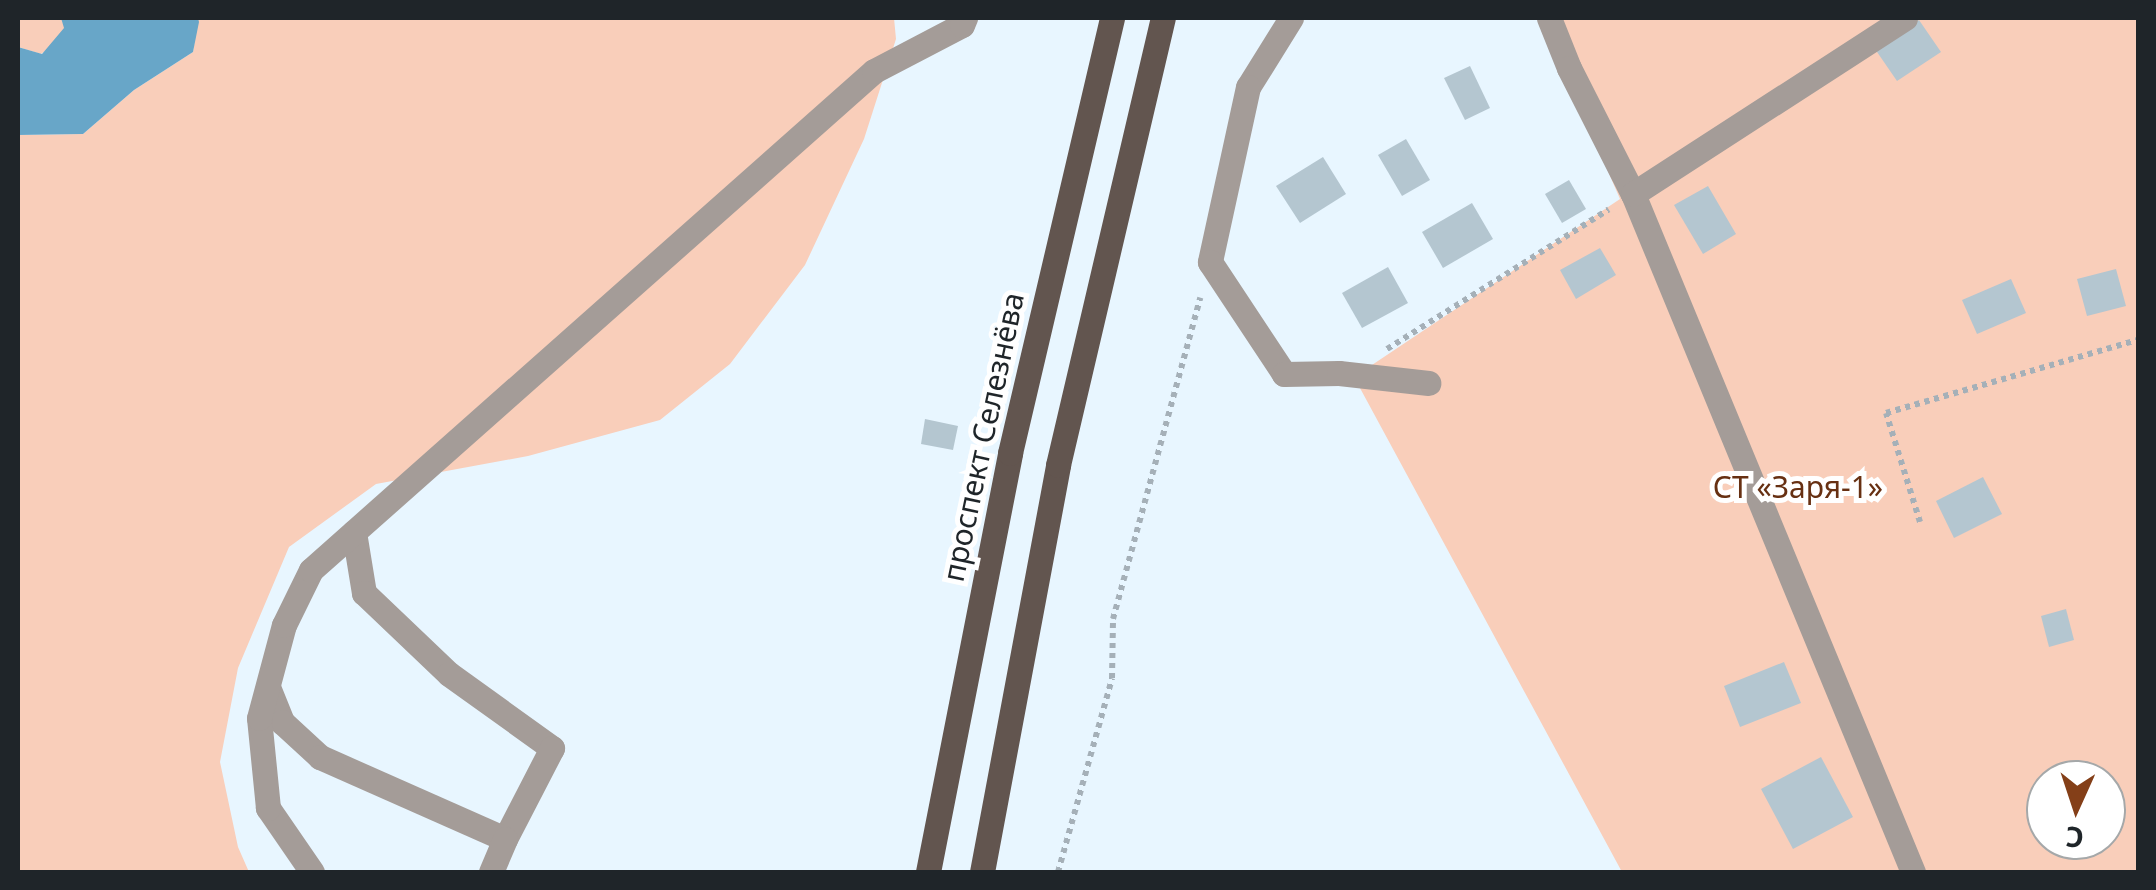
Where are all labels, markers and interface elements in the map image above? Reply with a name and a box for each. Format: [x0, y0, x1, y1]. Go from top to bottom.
street label: проспект Селезнёва [935, 289, 1031, 585]
park label: СТ «Заря-1» [1713, 469, 1883, 505]
north arrow [2026, 760, 2126, 860]
text: С [2065, 819, 2085, 857]

